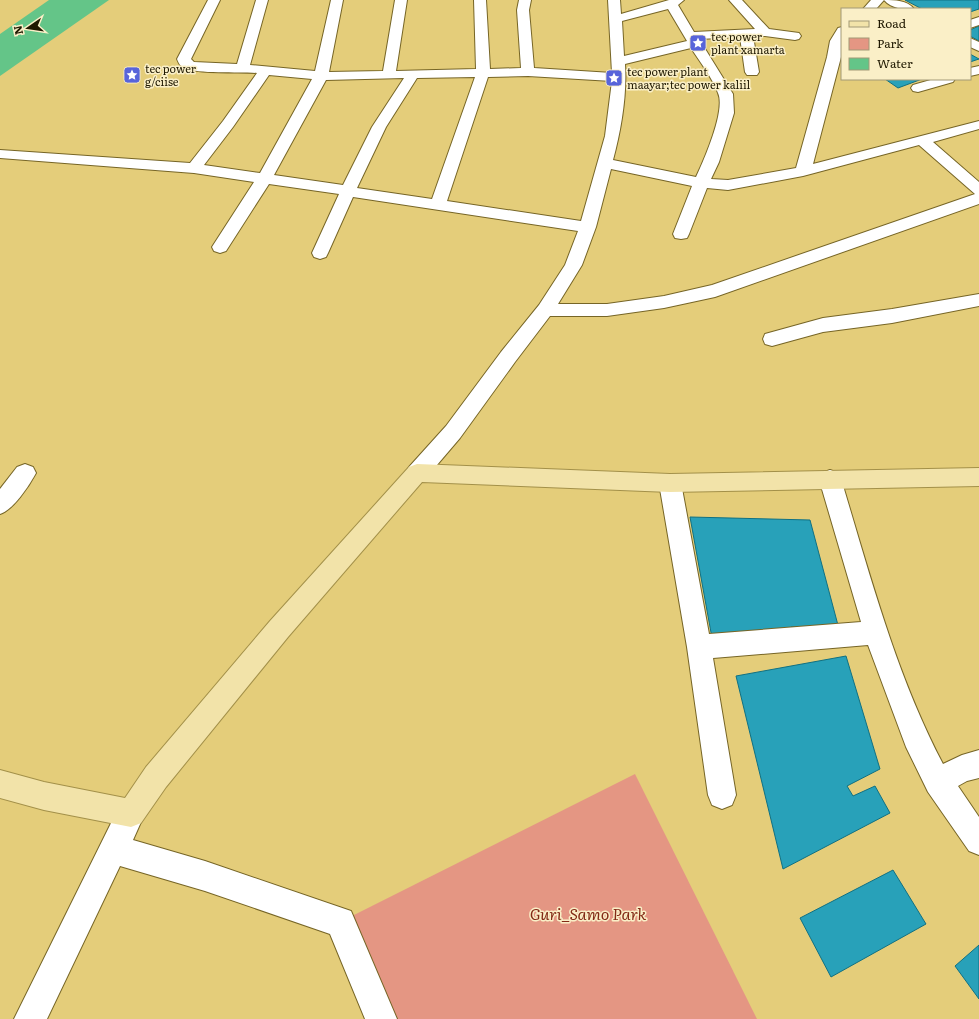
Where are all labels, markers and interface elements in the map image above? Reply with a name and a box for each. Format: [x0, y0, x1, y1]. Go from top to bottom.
north arrow [8, 8, 48, 48]
legend [841, 8, 971, 80]
text: Road [877, 14, 907, 32]
text: N [8, 24, 26, 37]
place label: tec power plant xamarta [711, 28, 785, 57]
place icon: tec power plant xamarta [688, 33, 708, 53]
text: Park [877, 34, 904, 52]
text: Water [877, 54, 913, 72]
place label: tec power g/ciise [145, 60, 197, 89]
place label: tec power plant maayar;tec power kaliil [627, 63, 751, 92]
place icon: tec power g/ciise [122, 65, 142, 85]
place icon: tec power plant maayar;tec power kaliil [604, 68, 624, 88]
park label: Guri_Samo Park [530, 901, 647, 925]

